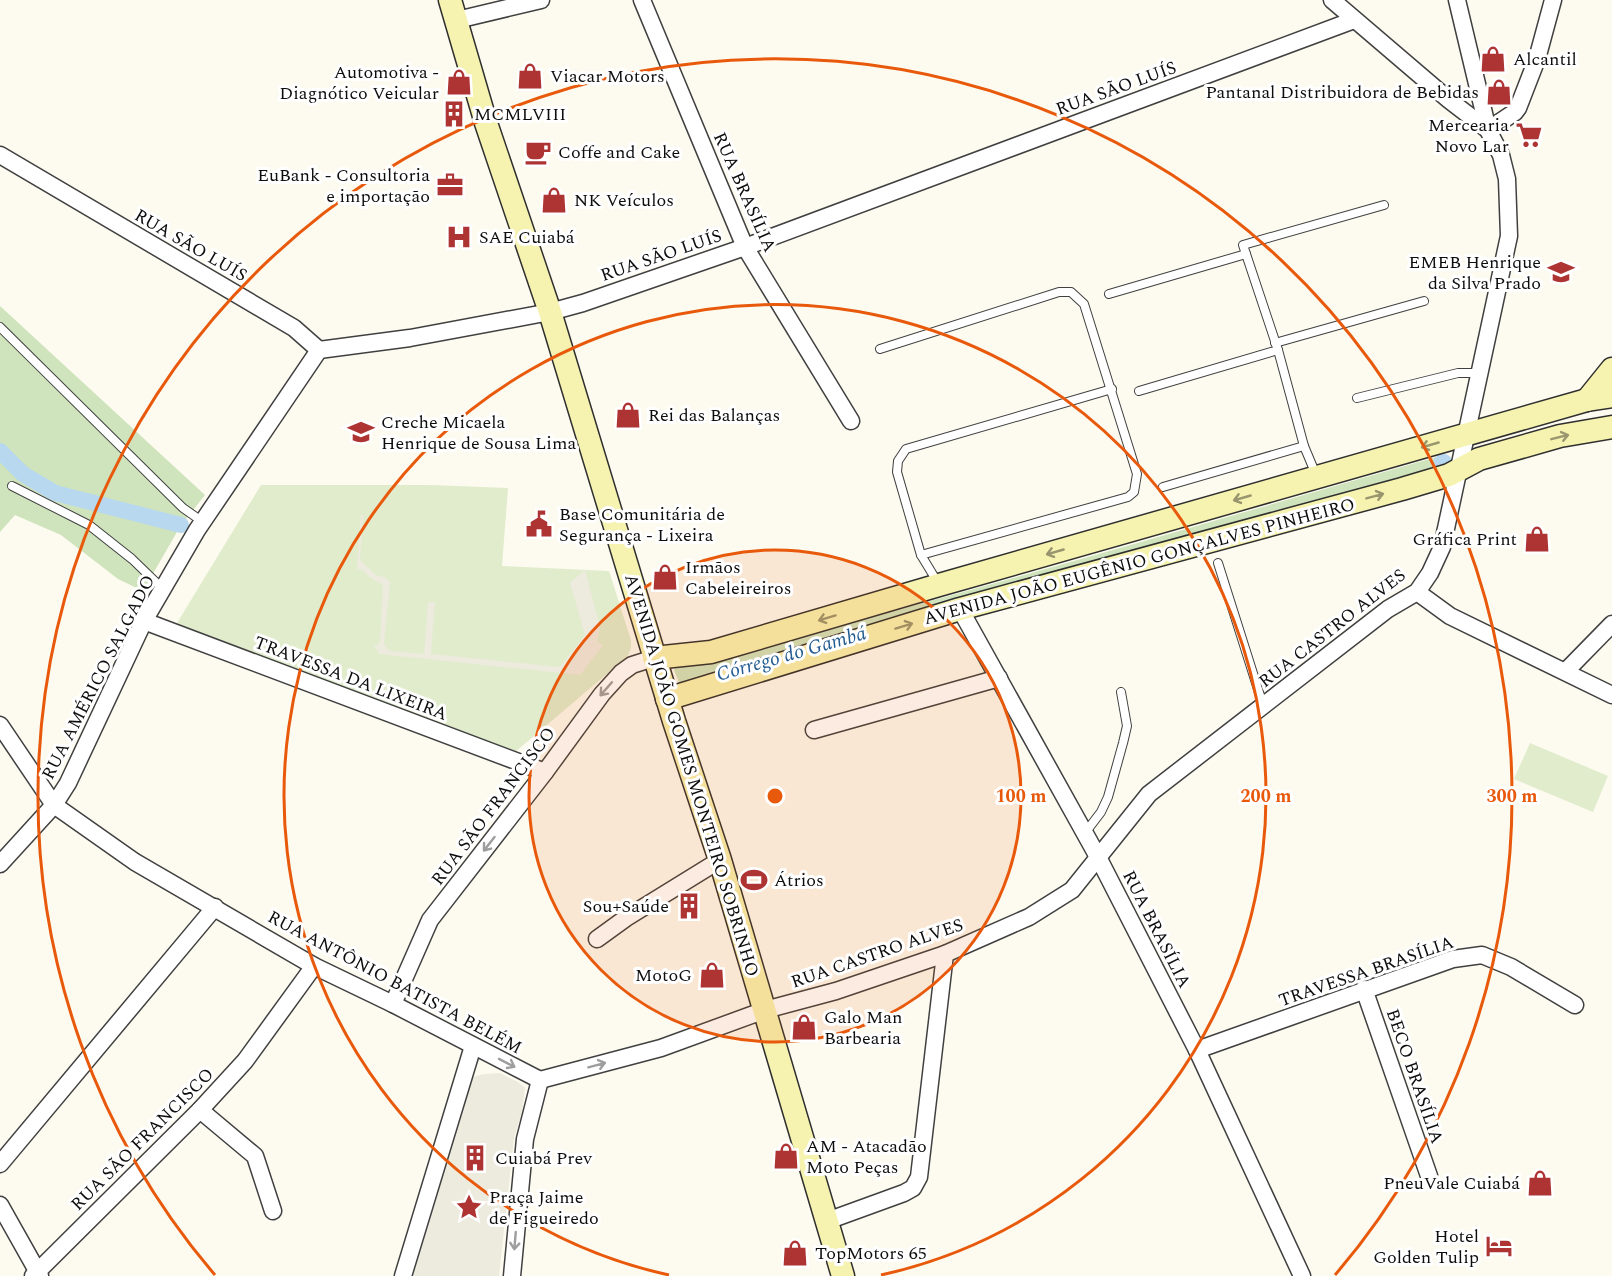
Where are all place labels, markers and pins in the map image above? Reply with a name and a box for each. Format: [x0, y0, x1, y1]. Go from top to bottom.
shop icon: Alcantil [1478, 44, 1508, 74]
place label: Alcantil [1513, 46, 1577, 73]
place label: Automotiva - Diagnótico Veicular [279, 59, 439, 107]
shop icon: Viacar Motors [515, 61, 545, 91]
place label: Viacar Motors [550, 63, 665, 90]
shop icon: Automotiva - Diagnótico Veicular [444, 67, 474, 97]
shop icon: Pantanal Distribuidora de Bebidas [1484, 77, 1514, 107]
place label: Pantanal Distribuidora de Bebidas [1205, 79, 1479, 106]
building icon: MCMLVIII [439, 99, 469, 129]
place label: MCMLVIII [474, 101, 566, 128]
place label: Mercearia Novo Lar [1428, 112, 1509, 160]
supermarket icon: Mercearia Novo Lar [1514, 120, 1544, 150]
cafe icon: Coffe and Cake [523, 137, 553, 167]
place label: Coffe and Cake [558, 139, 680, 166]
place label: EuBank - Consultoria e importação [257, 162, 430, 210]
office icon: EuBank - Consultoria e importação [435, 170, 465, 200]
shop icon: NK Veículos [539, 185, 569, 215]
place label: NK Veículos [574, 187, 674, 214]
hospital icon: SAE Cuiabá [444, 222, 474, 252]
place label: SAE Cuiabá [479, 224, 575, 251]
place label: EMEB Henrique da Silva Prado [1409, 249, 1541, 297]
school or university icon: EMEB Henrique da Silva Prado [1546, 257, 1576, 287]
shop icon: Rei das Balanças [613, 400, 643, 430]
place label: Rei das Balanças [648, 402, 780, 429]
place label: Creche Micaela Henrique de Sousa Lima [381, 409, 576, 457]
school or university icon: Creche Micaela Henrique de Sousa Lima [346, 417, 376, 447]
place label: Base Comunitária de Segurança - Lixeira [559, 501, 725, 549]
public building icon: Base Comunitária de Segurança - Lixeira [524, 509, 554, 539]
shop icon: Gráfica Print [1522, 524, 1552, 554]
place label: Gráfica Print [1413, 526, 1517, 553]
place label: Irmãos Cabeleireiros [685, 554, 791, 602]
shop icon: Irmãos Cabeleireiros [650, 562, 680, 592]
centre of rings [765, 786, 785, 806]
sports icon: Átrios [739, 865, 769, 895]
place label: Átrios [774, 867, 824, 894]
building icon: Sou+Saúde [674, 891, 704, 921]
place label: Sou+Saúde [583, 893, 669, 920]
shop icon: MotoG [697, 960, 727, 990]
place label: MotoG [635, 962, 692, 989]
place label: Galo Man Barbearia [824, 1004, 903, 1052]
shop icon: Galo Man Barbearia [789, 1012, 819, 1042]
place label: AM - Atacadão Moto Peças [806, 1133, 927, 1181]
shop icon: AM - Atacadão Moto Peças [771, 1141, 801, 1171]
building icon: Cuiabá Prev [460, 1143, 490, 1173]
place label: Cuiabá Prev [495, 1145, 593, 1172]
shop icon: PneuVale Cuiabá [1525, 1168, 1555, 1198]
place label: PneuVale Cuiabá [1383, 1170, 1520, 1197]
place label: Praça Jaime de Figueiredo [489, 1184, 599, 1232]
place icon: Praça Jaime de Figueiredo [454, 1192, 484, 1222]
place label: Hotel Golden Tulip [1373, 1223, 1479, 1271]
hotel icon: Hotel Golden Tulip [1484, 1231, 1514, 1261]
shop icon: TopMotors 65 [780, 1238, 810, 1268]
place label: TopMotors 65 [815, 1240, 927, 1267]

